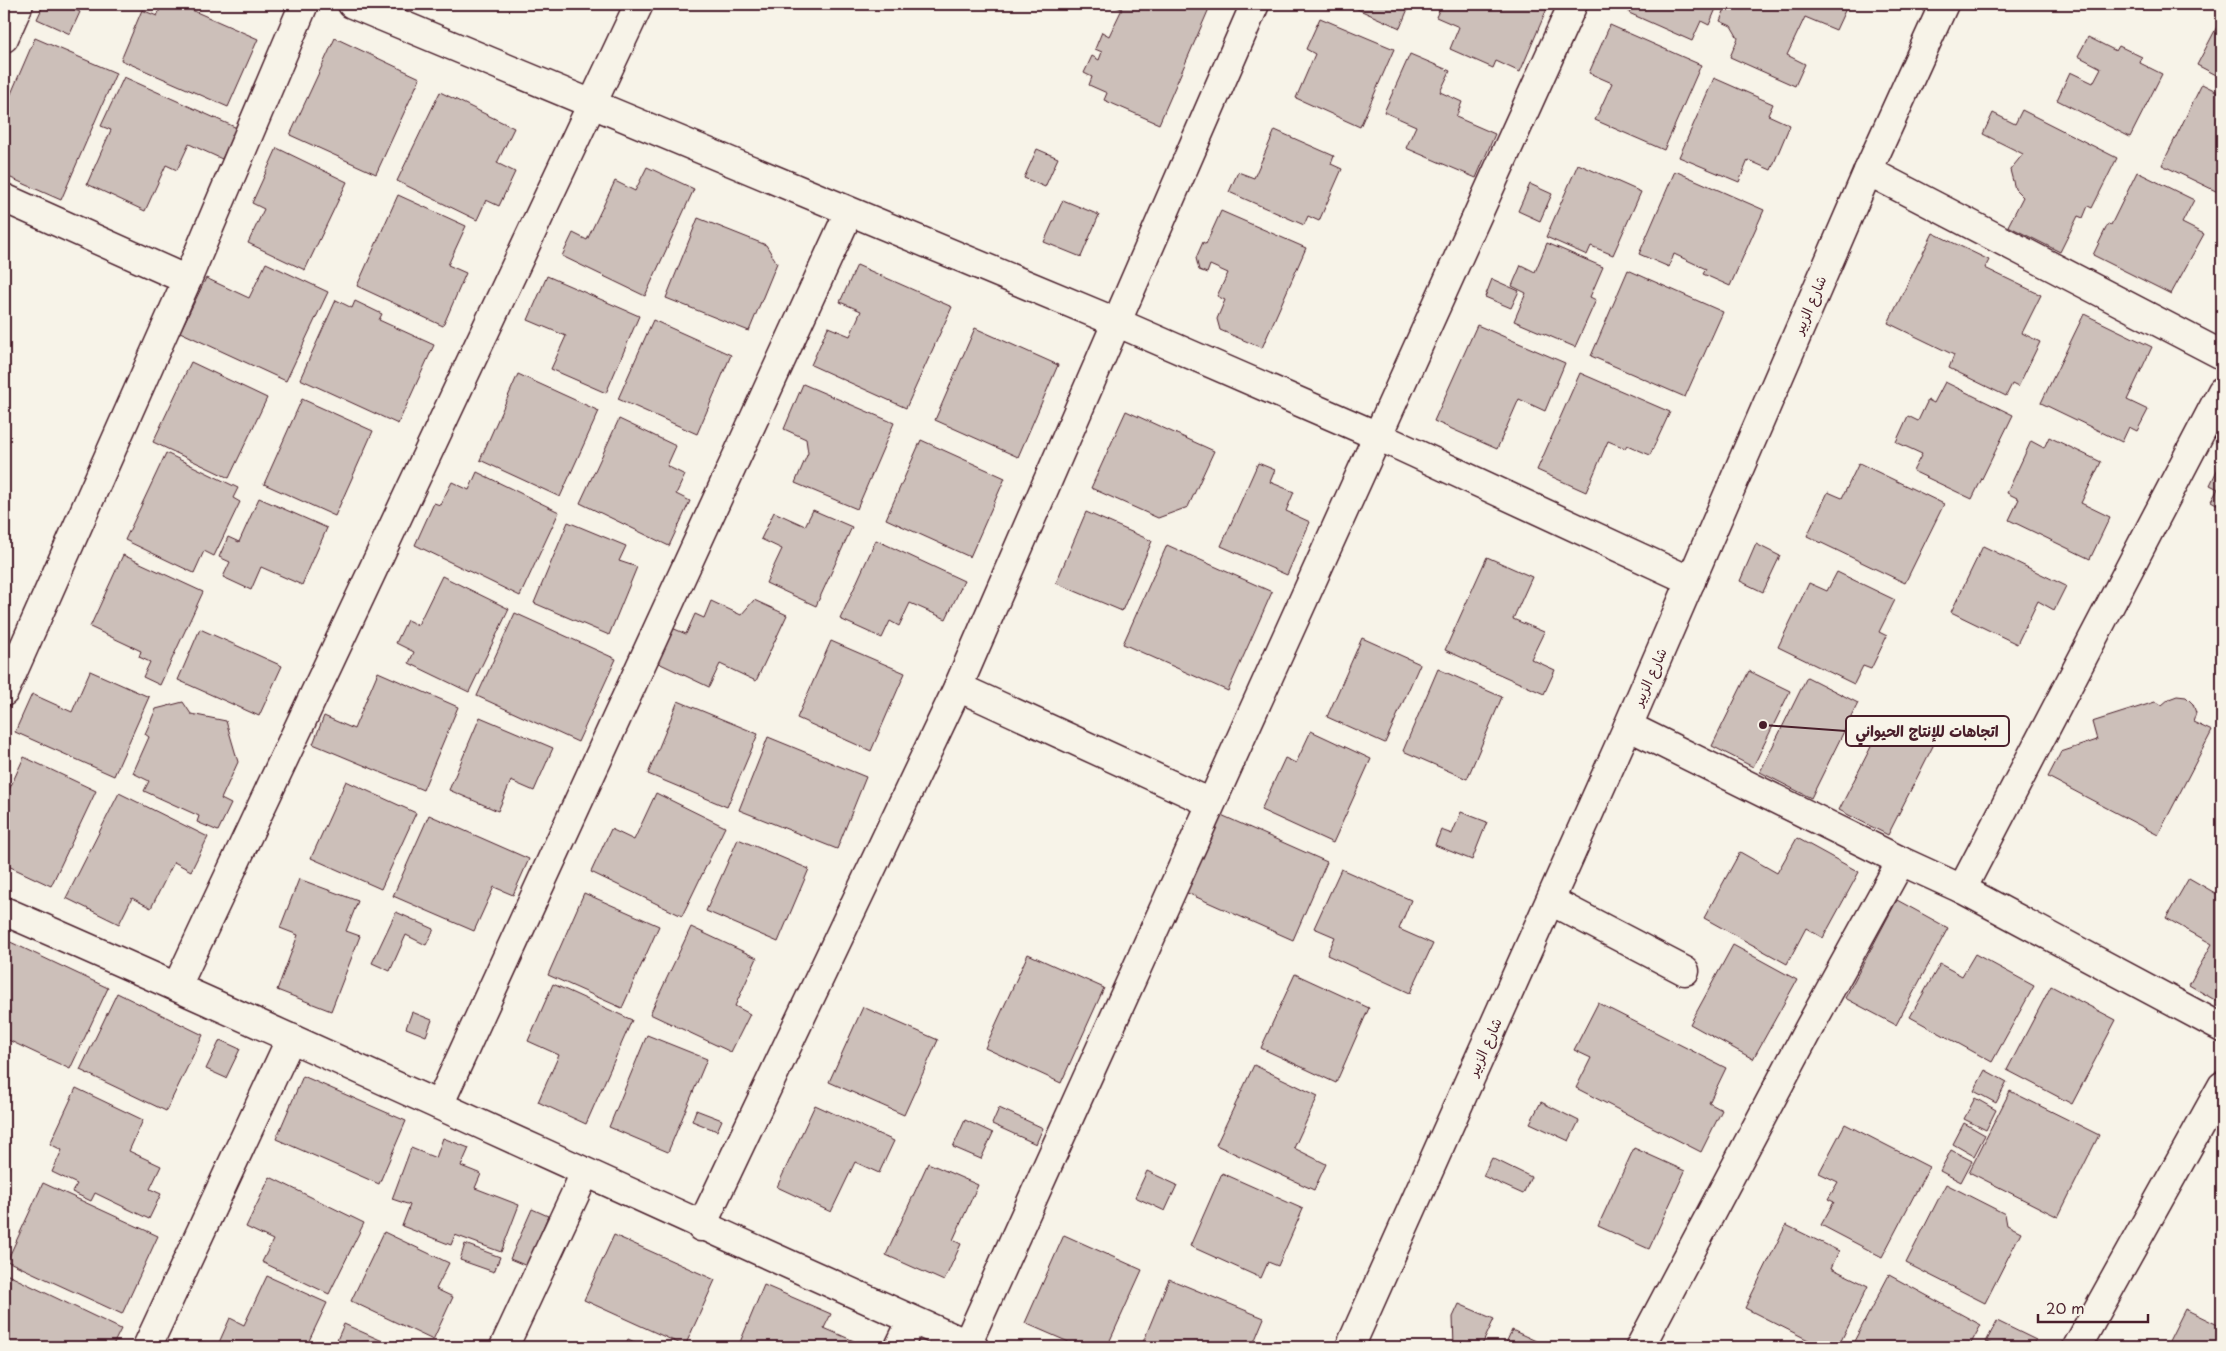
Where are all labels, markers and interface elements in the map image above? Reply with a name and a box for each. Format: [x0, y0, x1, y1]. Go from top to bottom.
street label: شارع الزبير [1787, 272, 1831, 338]
street label: شارع الزبير [1627, 644, 1672, 710]
callout: اتجاهات للإنتاج الحيواني [1846, 716, 2009, 746]
text: اتجاهات للإنتاج الحيواني [1855, 719, 1999, 746]
street label: شارع الزبير [1462, 1014, 1507, 1080]
scale bar [2038, 1291, 2148, 1323]
text: 20 m [2046, 1296, 2085, 1319]

